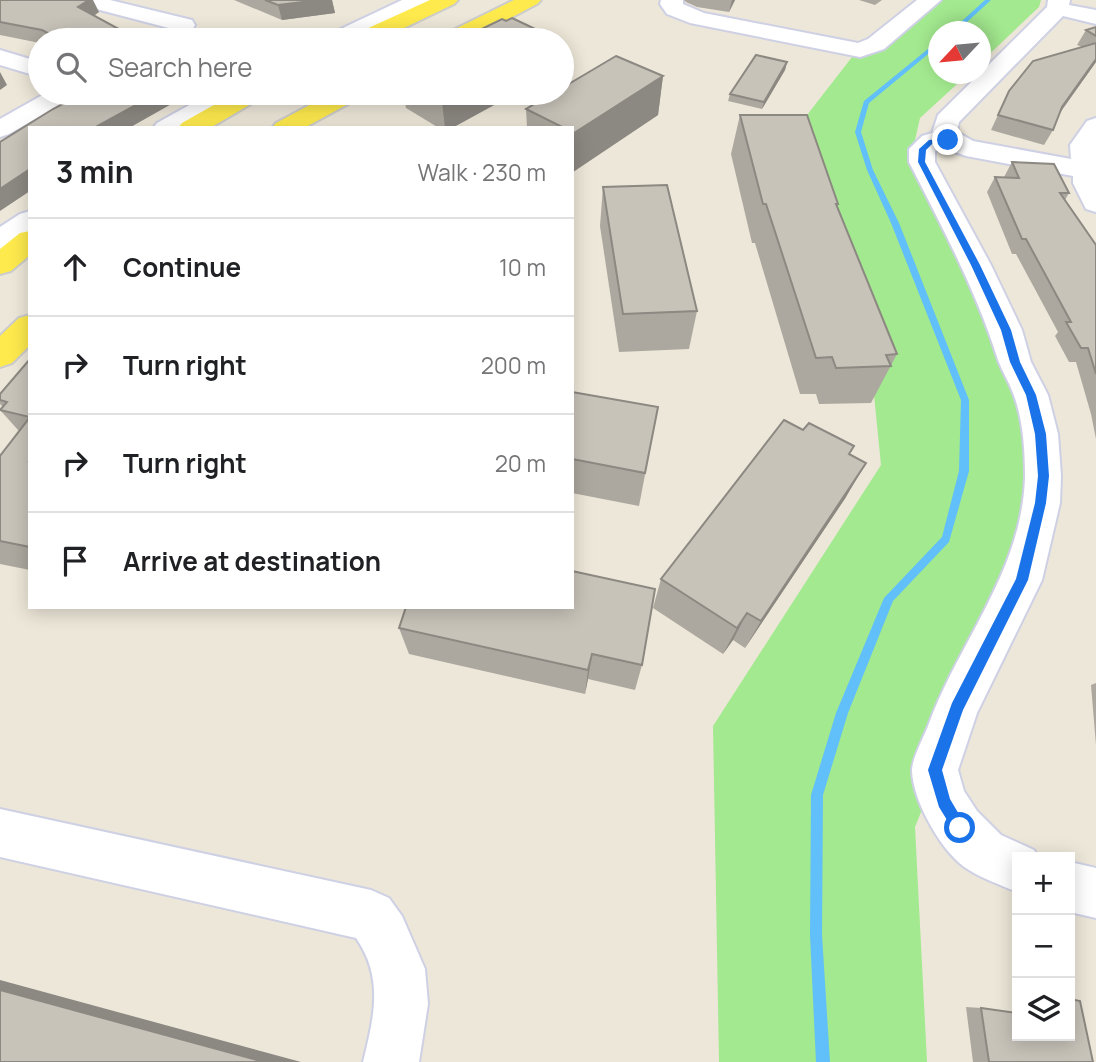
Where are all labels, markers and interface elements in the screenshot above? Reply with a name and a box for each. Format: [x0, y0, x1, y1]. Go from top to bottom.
north arrow [928, 21, 991, 84]
search box [28, 28, 574, 105]
icon: search [52, 48, 90, 86]
text: Search here [108, 49, 253, 85]
route end [932, 124, 963, 155]
text: 3 min [56, 151, 134, 192]
text: Walk · 230 m [418, 156, 546, 188]
icon: ahead [56, 248, 94, 286]
text: Continue [123, 249, 241, 285]
text: 10 m [499, 251, 546, 283]
icon: right [56, 346, 94, 384]
text: Turn right [123, 347, 247, 383]
text: 200 m [481, 349, 546, 381]
icon: right [56, 444, 94, 482]
text: Turn right [123, 445, 247, 481]
text: 20 m [495, 447, 546, 479]
icon: arrive [56, 542, 94, 580]
text: Arrive at destination [123, 543, 381, 579]
route start [944, 812, 975, 843]
map controls [1012, 852, 1075, 1041]
button: + [1012, 852, 1075, 915]
button: − [1012, 915, 1075, 978]
button: layers [1012, 978, 1075, 1041]

